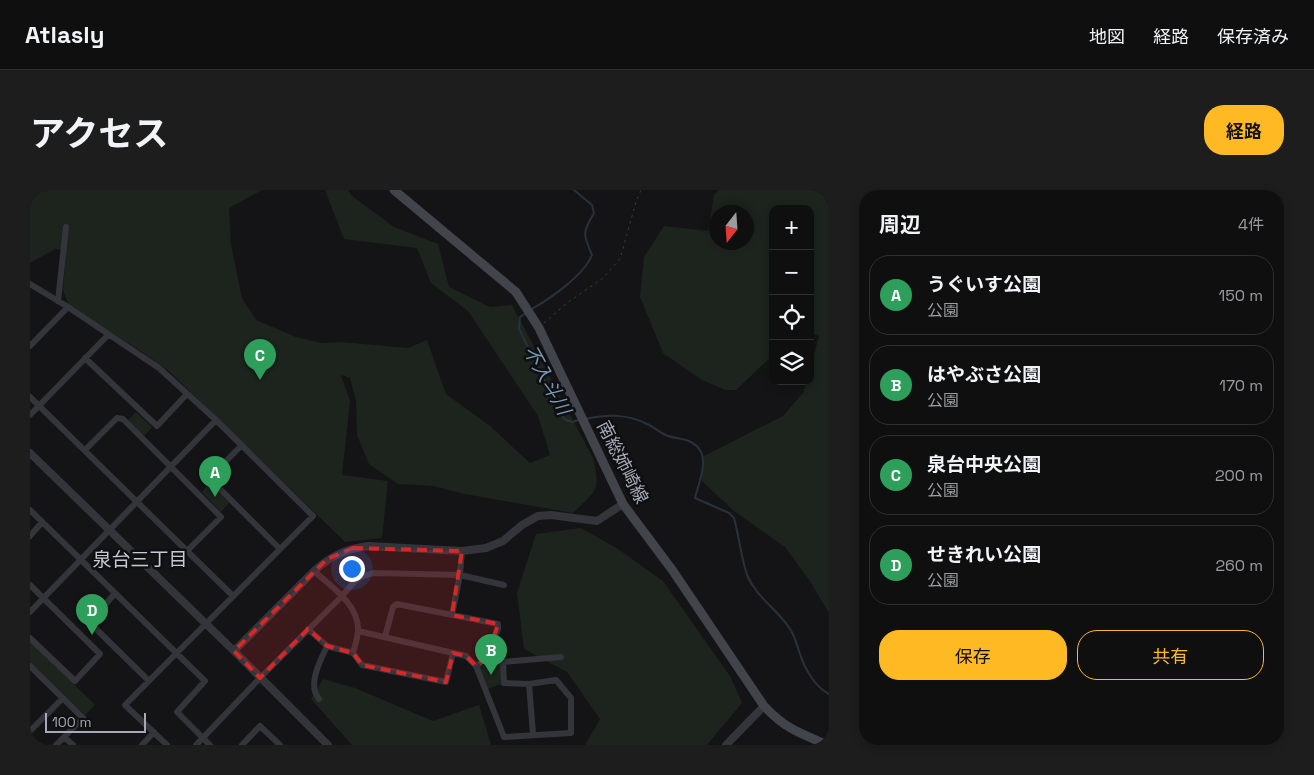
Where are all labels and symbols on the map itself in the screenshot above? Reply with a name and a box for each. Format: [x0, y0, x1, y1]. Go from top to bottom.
north arrow [709, 205, 754, 250]
pin: C [244, 339, 276, 380]
water label: 不入斗川 [518, 341, 577, 421]
street label: 南総姉崎線 [592, 417, 654, 507]
pin: A [199, 456, 231, 497]
district label: 泉台三丁目 [92, 547, 188, 572]
your location [339, 556, 365, 582]
pin: D [76, 594, 108, 635]
pin: B [475, 634, 507, 675]
scale bar [45, 710, 146, 733]

